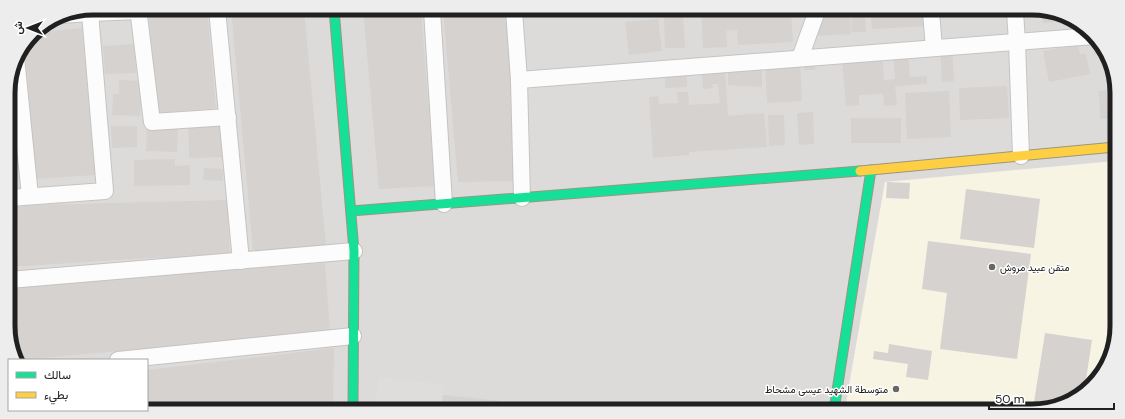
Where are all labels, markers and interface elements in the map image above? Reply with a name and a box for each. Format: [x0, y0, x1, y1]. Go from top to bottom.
north arrow [8, 8, 48, 48]
text: ش [11, 21, 25, 35]
place label: متقن عبيد مروش [1000, 261, 1070, 274]
marker: متقن عبيد مروش [987, 262, 997, 272]
legend [8, 359, 148, 411]
text: سالك [44, 367, 71, 383]
place label: متوسطة الشهيد عيسى مشحاط [765, 383, 888, 396]
marker: متوسطة الشهيد عيسى مشحاط [891, 384, 901, 394]
scale bar [989, 385, 1114, 411]
text: بطيء [44, 387, 68, 405]
text: 50 m [995, 391, 1024, 407]

